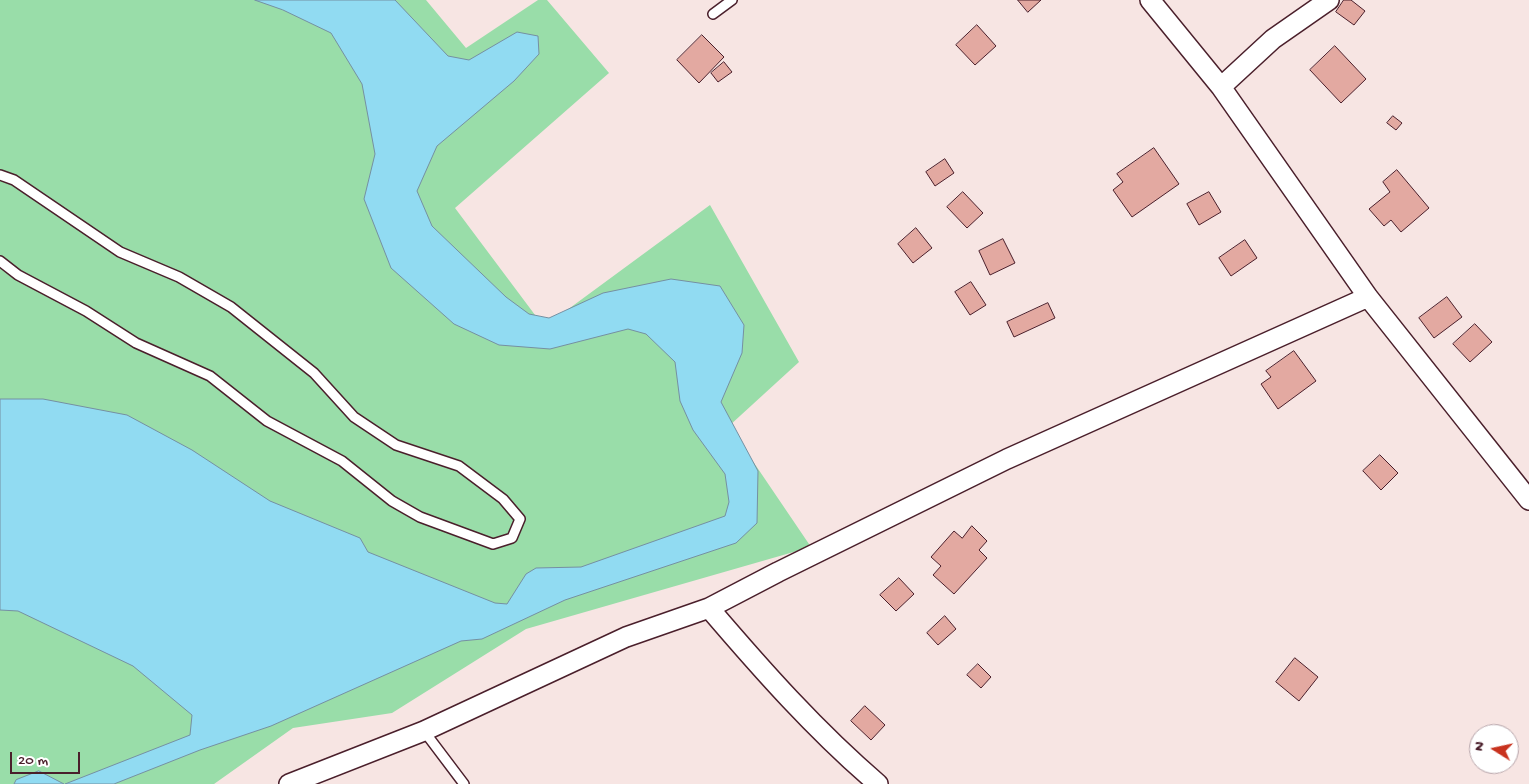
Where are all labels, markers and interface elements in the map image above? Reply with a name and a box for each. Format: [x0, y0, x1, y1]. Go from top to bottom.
north arrow [1469, 724, 1519, 774]
text: N [1471, 741, 1489, 752]
scale bar [12, 742, 82, 774]
text: 20 m [18, 752, 48, 770]

